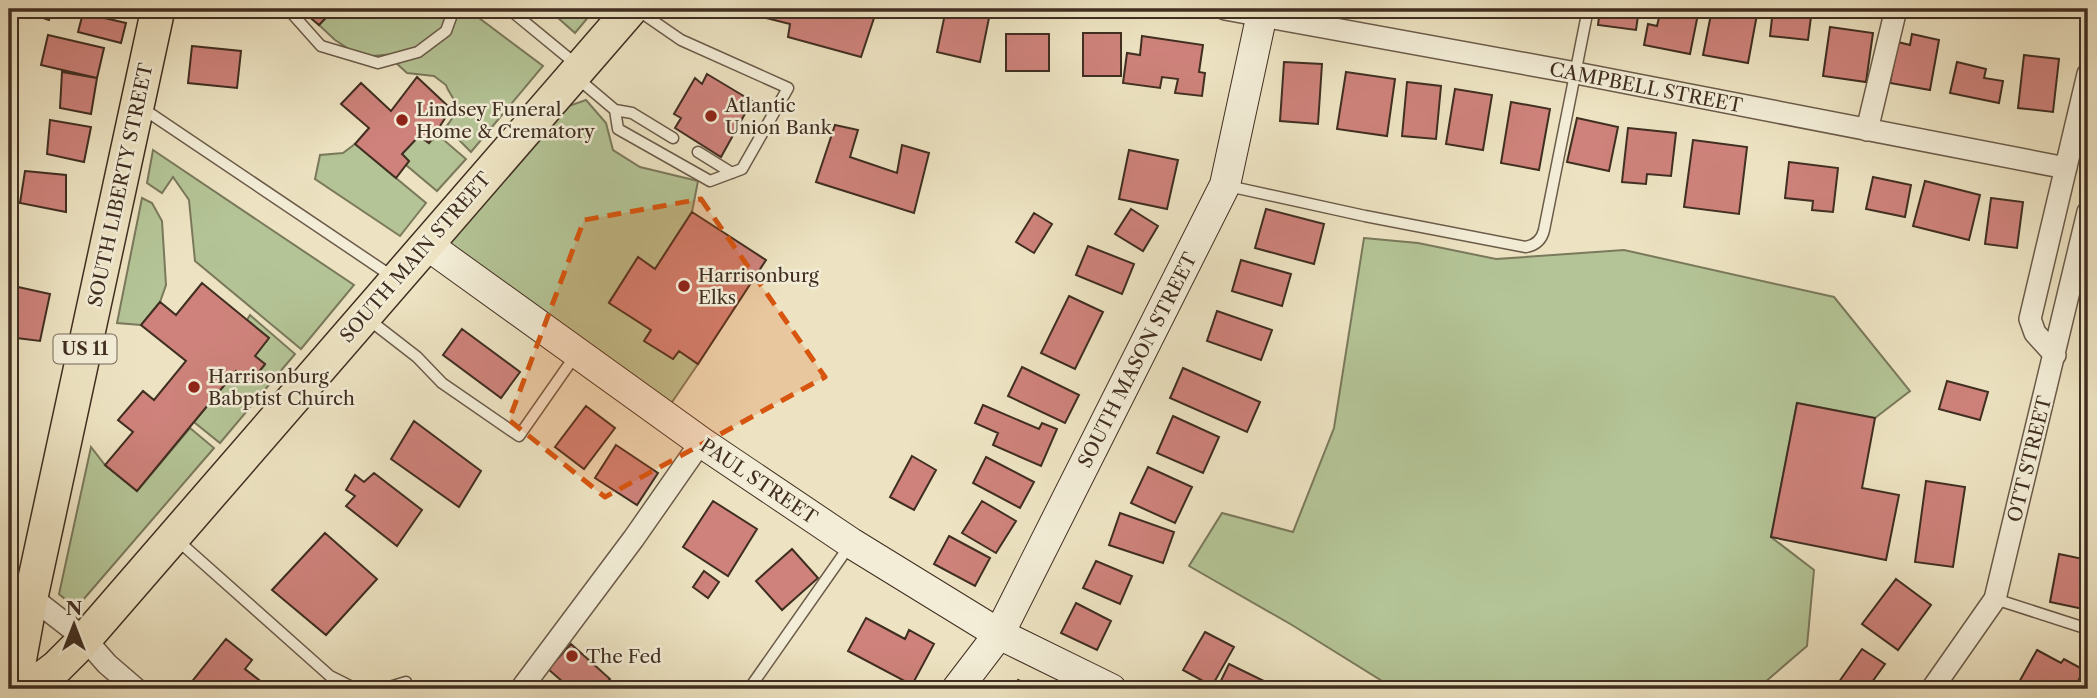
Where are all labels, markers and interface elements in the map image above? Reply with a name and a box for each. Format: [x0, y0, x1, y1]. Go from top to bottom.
street label: CAMPBELL STREET [1547, 57, 1745, 118]
street label: SOUTH LIBERTY STREET [83, 60, 158, 309]
place label: Atlantic Union Bank [724, 94, 833, 139]
place label: Lindsey Funeral Home & Crematory [416, 98, 595, 143]
marker: Atlantic Union Bank [703, 108, 719, 124]
marker: Lindsey Funeral Home & Crematory [394, 112, 410, 128]
street label: SOUTH MAIN STREET [335, 167, 496, 347]
street label: SOUTH MASON STREET [1073, 248, 1202, 472]
place label: Harrisonburg Elks [698, 264, 820, 309]
marker: Harrisonburg Elks [676, 278, 692, 294]
road number: US 11 [54, 334, 116, 363]
place label: Harrisonburg Babptist Church [208, 365, 355, 410]
marker: Harrisonburg Babptist Church [186, 379, 202, 395]
street label: OTT STREET [2003, 393, 2056, 524]
street label: PAUL STREET [696, 434, 822, 530]
north arrow [38, 590, 108, 660]
text: N [66, 597, 82, 620]
place label: The Fed [586, 645, 662, 668]
marker: The Fed [564, 648, 580, 664]

